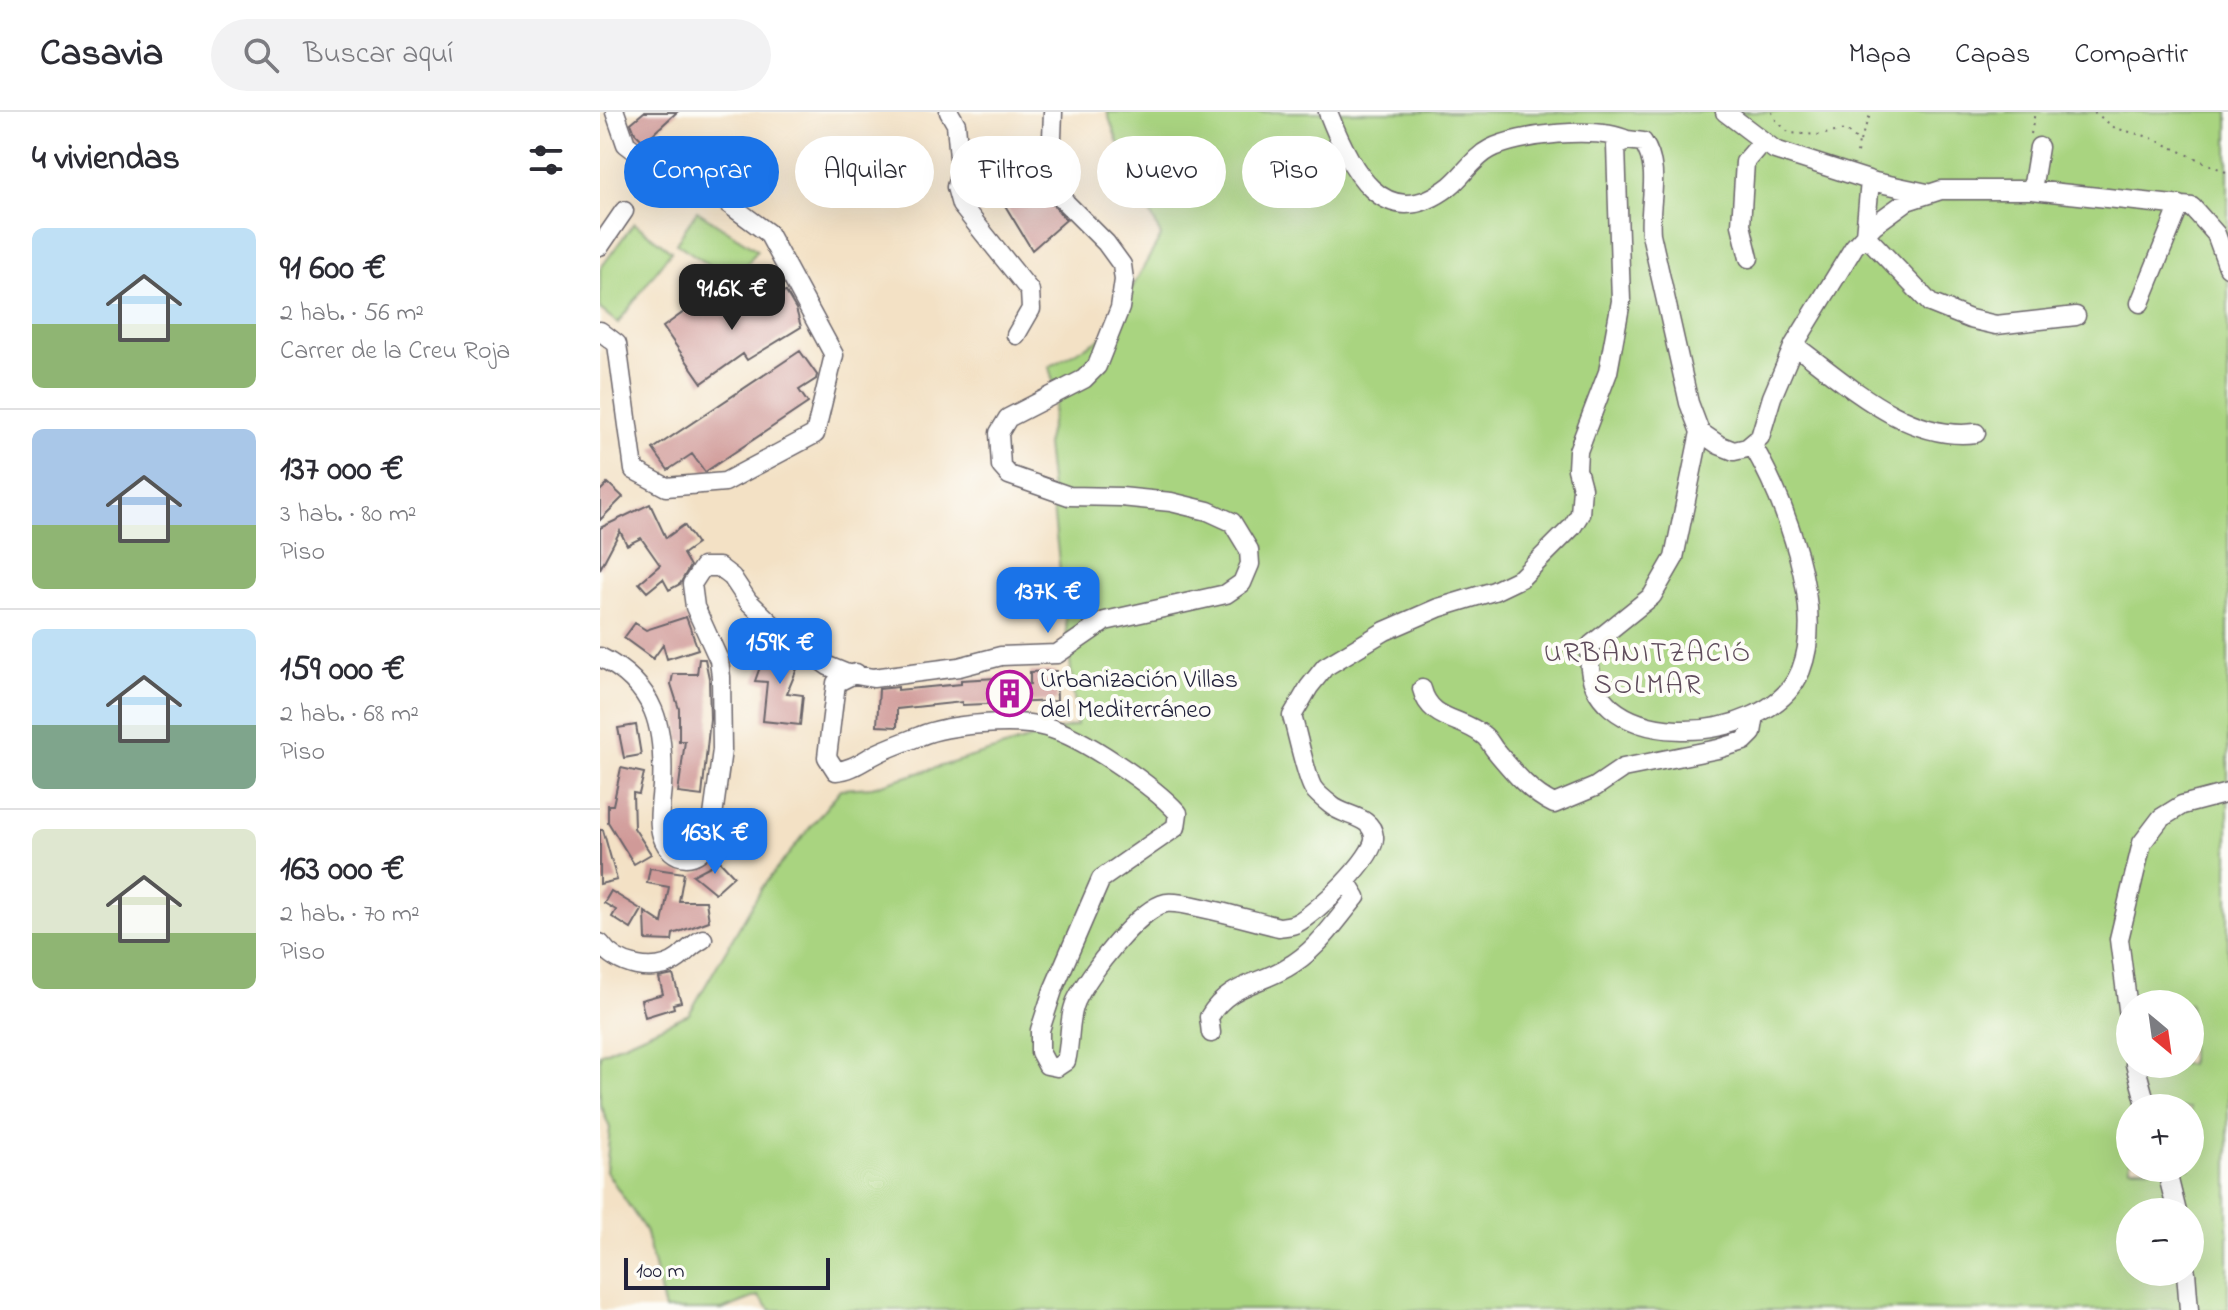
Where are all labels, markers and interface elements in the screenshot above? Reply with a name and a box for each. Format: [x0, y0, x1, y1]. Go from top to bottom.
search box [211, 19, 771, 91]
text: Casavia [40, 27, 163, 83]
icon: search [239, 33, 283, 77]
text: Buscar aquí [303, 33, 453, 77]
text: Mapa [1849, 35, 1911, 76]
text: Capas [1955, 35, 2030, 76]
text: Compartir [2074, 35, 2188, 76]
text: 4 viviendas [32, 135, 180, 185]
chip: Comprar [624, 136, 779, 208]
chip: Alquilar [795, 136, 934, 208]
chip: Filtros [950, 136, 1081, 208]
chip: Nuevo [1097, 136, 1226, 208]
chip: Piso [1242, 136, 1346, 208]
icon: filters [524, 138, 568, 182]
text: 91 600 € [280, 245, 386, 295]
icon: home [96, 260, 192, 356]
pin: 91.6K € [658, 264, 806, 332]
text: 91.6K € [697, 271, 767, 309]
text: 2 hab. · 56 m² [280, 295, 424, 333]
text: Carrer de la Creu Roja [280, 333, 510, 371]
text: 137 000 € [280, 446, 404, 496]
icon: home [96, 461, 192, 557]
text: 3 hab. · 80 m² [280, 496, 417, 534]
text: Piso [280, 534, 325, 572]
pin: 137K € [983, 567, 1113, 635]
text: 137K € [1015, 574, 1081, 612]
pin: 159K € [715, 618, 845, 686]
text: 159K € [746, 625, 814, 663]
district label: URBANITZACIÓ SOLMAR [1544, 634, 1752, 707]
text: 159 000 € [280, 646, 405, 696]
icon: home [96, 661, 192, 757]
place label: Urbanización Villas del Mediterráneo [1040, 662, 1238, 730]
building icon: Urbanización Villas del Mediterráneo [985, 669, 1033, 717]
text: 2 hab. · 68 m² [280, 696, 419, 734]
text: Piso [280, 734, 325, 772]
pin: 163K € [650, 808, 780, 876]
text: 163K € [681, 815, 749, 853]
text: 163 000 € [280, 846, 405, 896]
icon: home [96, 861, 192, 957]
text: 2 hab. · 70 m² [280, 896, 420, 934]
text: Piso [280, 934, 325, 972]
north arrow [2116, 990, 2204, 1078]
map controls [2116, 990, 2204, 1286]
button: + [2116, 1094, 2204, 1182]
button: − [2116, 1198, 2204, 1286]
scale bar [624, 1254, 830, 1290]
text: 100 m [636, 1256, 685, 1288]

